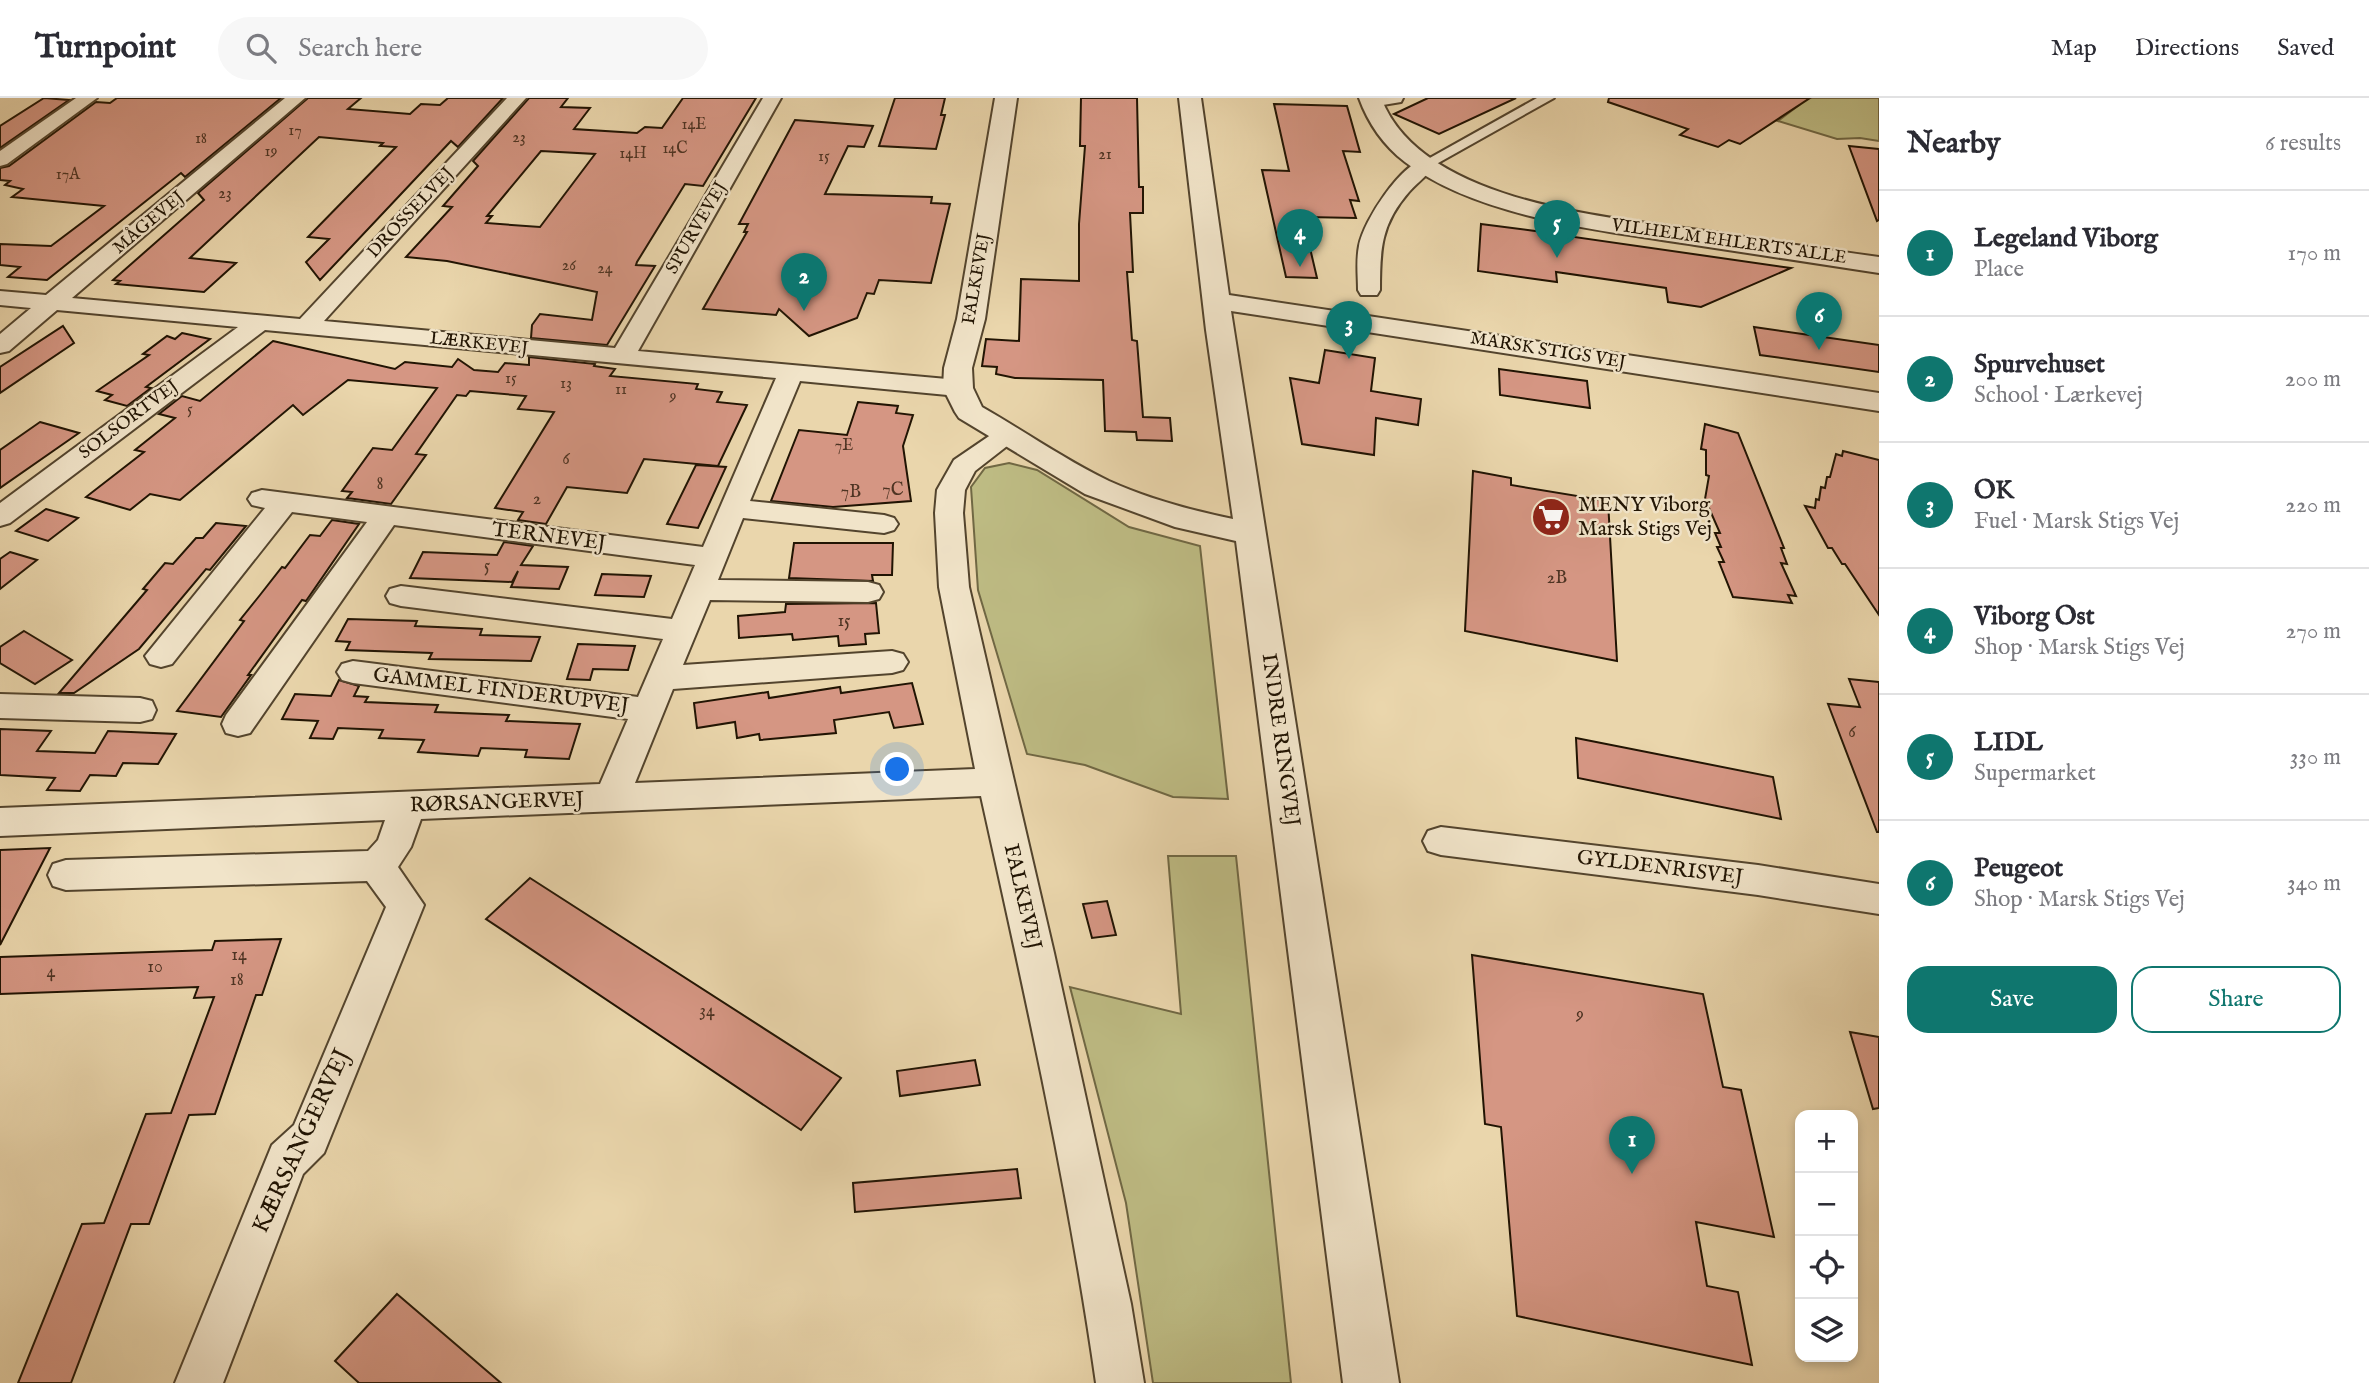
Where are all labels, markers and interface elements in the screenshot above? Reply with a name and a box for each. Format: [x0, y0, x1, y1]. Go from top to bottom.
search box [218, 17, 708, 80]
text: Turnpoint [35, 27, 176, 69]
icon: search [242, 29, 280, 67]
text: Search here [298, 32, 422, 65]
text: Map [2051, 33, 2097, 64]
text: Directions [2135, 33, 2239, 64]
text: Saved [2277, 33, 2334, 64]
house number: 14E [682, 115, 706, 135]
house number: 17 [288, 121, 302, 141]
text: Nearby [1907, 125, 2000, 163]
house number: 23 [512, 128, 526, 148]
house number: 18 [195, 129, 207, 149]
text: 6 results [2265, 129, 2341, 158]
house number: 14C [662, 139, 688, 159]
house number: 19 [265, 142, 277, 162]
house number: 14H [619, 144, 647, 164]
house number: 21 [1098, 145, 1112, 165]
house number: 15 [818, 147, 830, 167]
street label: DROSSELVEJ [363, 162, 460, 264]
house number: 17A [56, 165, 81, 185]
street label: SPURVEVEJ [661, 177, 733, 278]
street label: MÅGEVEJ [107, 184, 190, 260]
house number: 23 [218, 184, 232, 204]
pin: 5 [1534, 200, 1580, 258]
pin: 4 [1277, 209, 1323, 267]
street label: VILHELM EHLERTS ALLE [1609, 214, 1848, 270]
text: Legeland Viborg [1974, 222, 2158, 255]
street label: FALKEVEJ [958, 231, 996, 327]
text: 1 [1926, 239, 1934, 268]
text: 170 m [2288, 239, 2341, 268]
pin: 2 [781, 253, 827, 311]
text: Place [1974, 255, 2024, 284]
house number: 26 [562, 256, 576, 276]
house number: 24 [597, 259, 613, 279]
pin: 6 [1796, 292, 1842, 350]
pin: 3 [1326, 301, 1372, 359]
street label: LÆRKEVEJ [429, 327, 530, 361]
street label: MARSK STIGS VEJ [1468, 327, 1628, 375]
text: Spurvehuset [1974, 348, 2105, 381]
text: 2 [1925, 365, 1935, 394]
text: 200 m [2285, 365, 2341, 394]
house number: 15 [505, 369, 517, 389]
house number: 13 [560, 374, 572, 394]
street label: SOLSORTVEJ [75, 375, 184, 465]
house number: 11 [615, 380, 627, 400]
text: School · Lærkevej [1974, 381, 2143, 410]
house number: 9 [669, 387, 677, 407]
house number: 5 [187, 400, 193, 420]
house number: 7E [835, 436, 853, 456]
house number: 6 [562, 448, 570, 471]
house number: 8 [376, 473, 384, 496]
text: OK [1974, 474, 2014, 507]
house number: 7C [882, 479, 904, 502]
house number: 7B [841, 481, 861, 504]
house number: 2 [533, 488, 541, 511]
text: 3 [1926, 491, 1934, 520]
text: 220 m [2285, 491, 2341, 520]
place label: MENY Viborg Marsk Stigs Vej [1578, 492, 1712, 543]
supermarket icon: MENY Viborg Marsk Stigs Vej [1530, 496, 1572, 538]
text: Fuel · Marsk Stigs Vej [1974, 507, 2179, 536]
street label: TERNEVEJ [490, 517, 608, 557]
house number: 5 [484, 555, 491, 578]
house number: 2B [1547, 567, 1567, 590]
text: Viborg Ost [1974, 600, 2095, 633]
house number: 15 [837, 610, 851, 633]
text: 4 [1924, 617, 1936, 646]
text: 270 m [2286, 617, 2341, 646]
text: Shop · Marsk Stigs Vej [1974, 633, 2185, 662]
street label: INDRE RINGVEJ [1254, 652, 1306, 829]
street label: GAMMEL FINDERUPVEJ [371, 662, 631, 720]
house number: 6 [1848, 721, 1856, 744]
text: LIDL [1974, 726, 2043, 759]
text: 5 [1926, 743, 1934, 772]
text: 330 m [2290, 743, 2341, 772]
your location [880, 752, 914, 786]
text: Supermarket [1974, 759, 2096, 788]
street label: RØRSANGERVEJ [409, 786, 585, 820]
street label: FALKEVEJ [997, 841, 1047, 953]
street label: GYLDENRISVEJ [1575, 844, 1745, 892]
text: Peugeot [1974, 852, 2063, 885]
text: 6 [1925, 869, 1935, 898]
text: 340 m [2287, 869, 2341, 898]
text: Shop · Marsk Stigs Vej [1974, 885, 2185, 914]
house number: 14 [231, 944, 247, 967]
house number: 10 [147, 956, 163, 979]
house number: 4 [47, 961, 56, 984]
button: Save [1907, 966, 2117, 1033]
button: Share [2131, 966, 2341, 1033]
house number: 18 [230, 969, 244, 992]
house number: 34 [699, 1000, 715, 1023]
house number: 9 [1575, 1003, 1584, 1026]
street label: KÆRSANGERVEJ [246, 1044, 358, 1238]
map controls [1795, 1110, 1858, 1362]
button: + [1795, 1110, 1858, 1173]
pin: 1 [1609, 1116, 1655, 1174]
button: − [1795, 1173, 1858, 1236]
button: locate [1795, 1236, 1858, 1299]
button: layers [1795, 1299, 1858, 1362]

